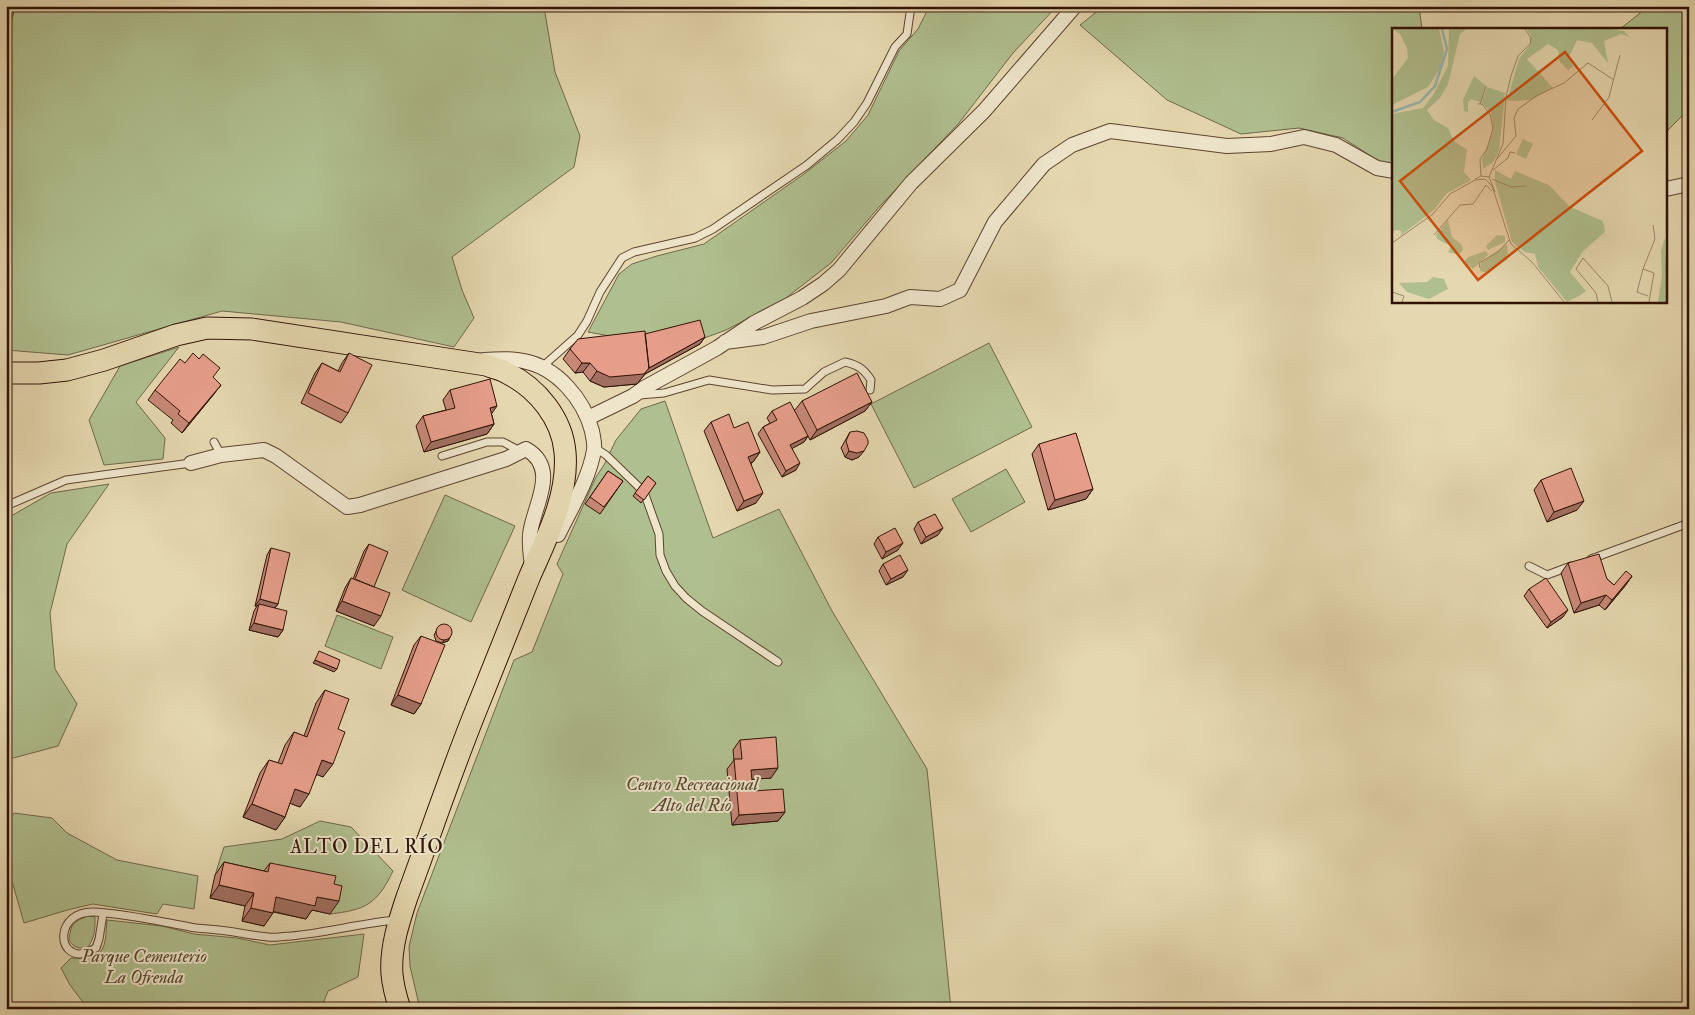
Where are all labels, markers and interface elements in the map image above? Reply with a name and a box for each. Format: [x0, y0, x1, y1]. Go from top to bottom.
inset map [1392, 28, 1668, 302]
park label: Centro Recreacional Alto del Río [626, 773, 760, 817]
district label: ALTO DEL RÍO [289, 833, 444, 859]
park label: Parque Cementerio La Ofrenda [80, 945, 207, 989]

